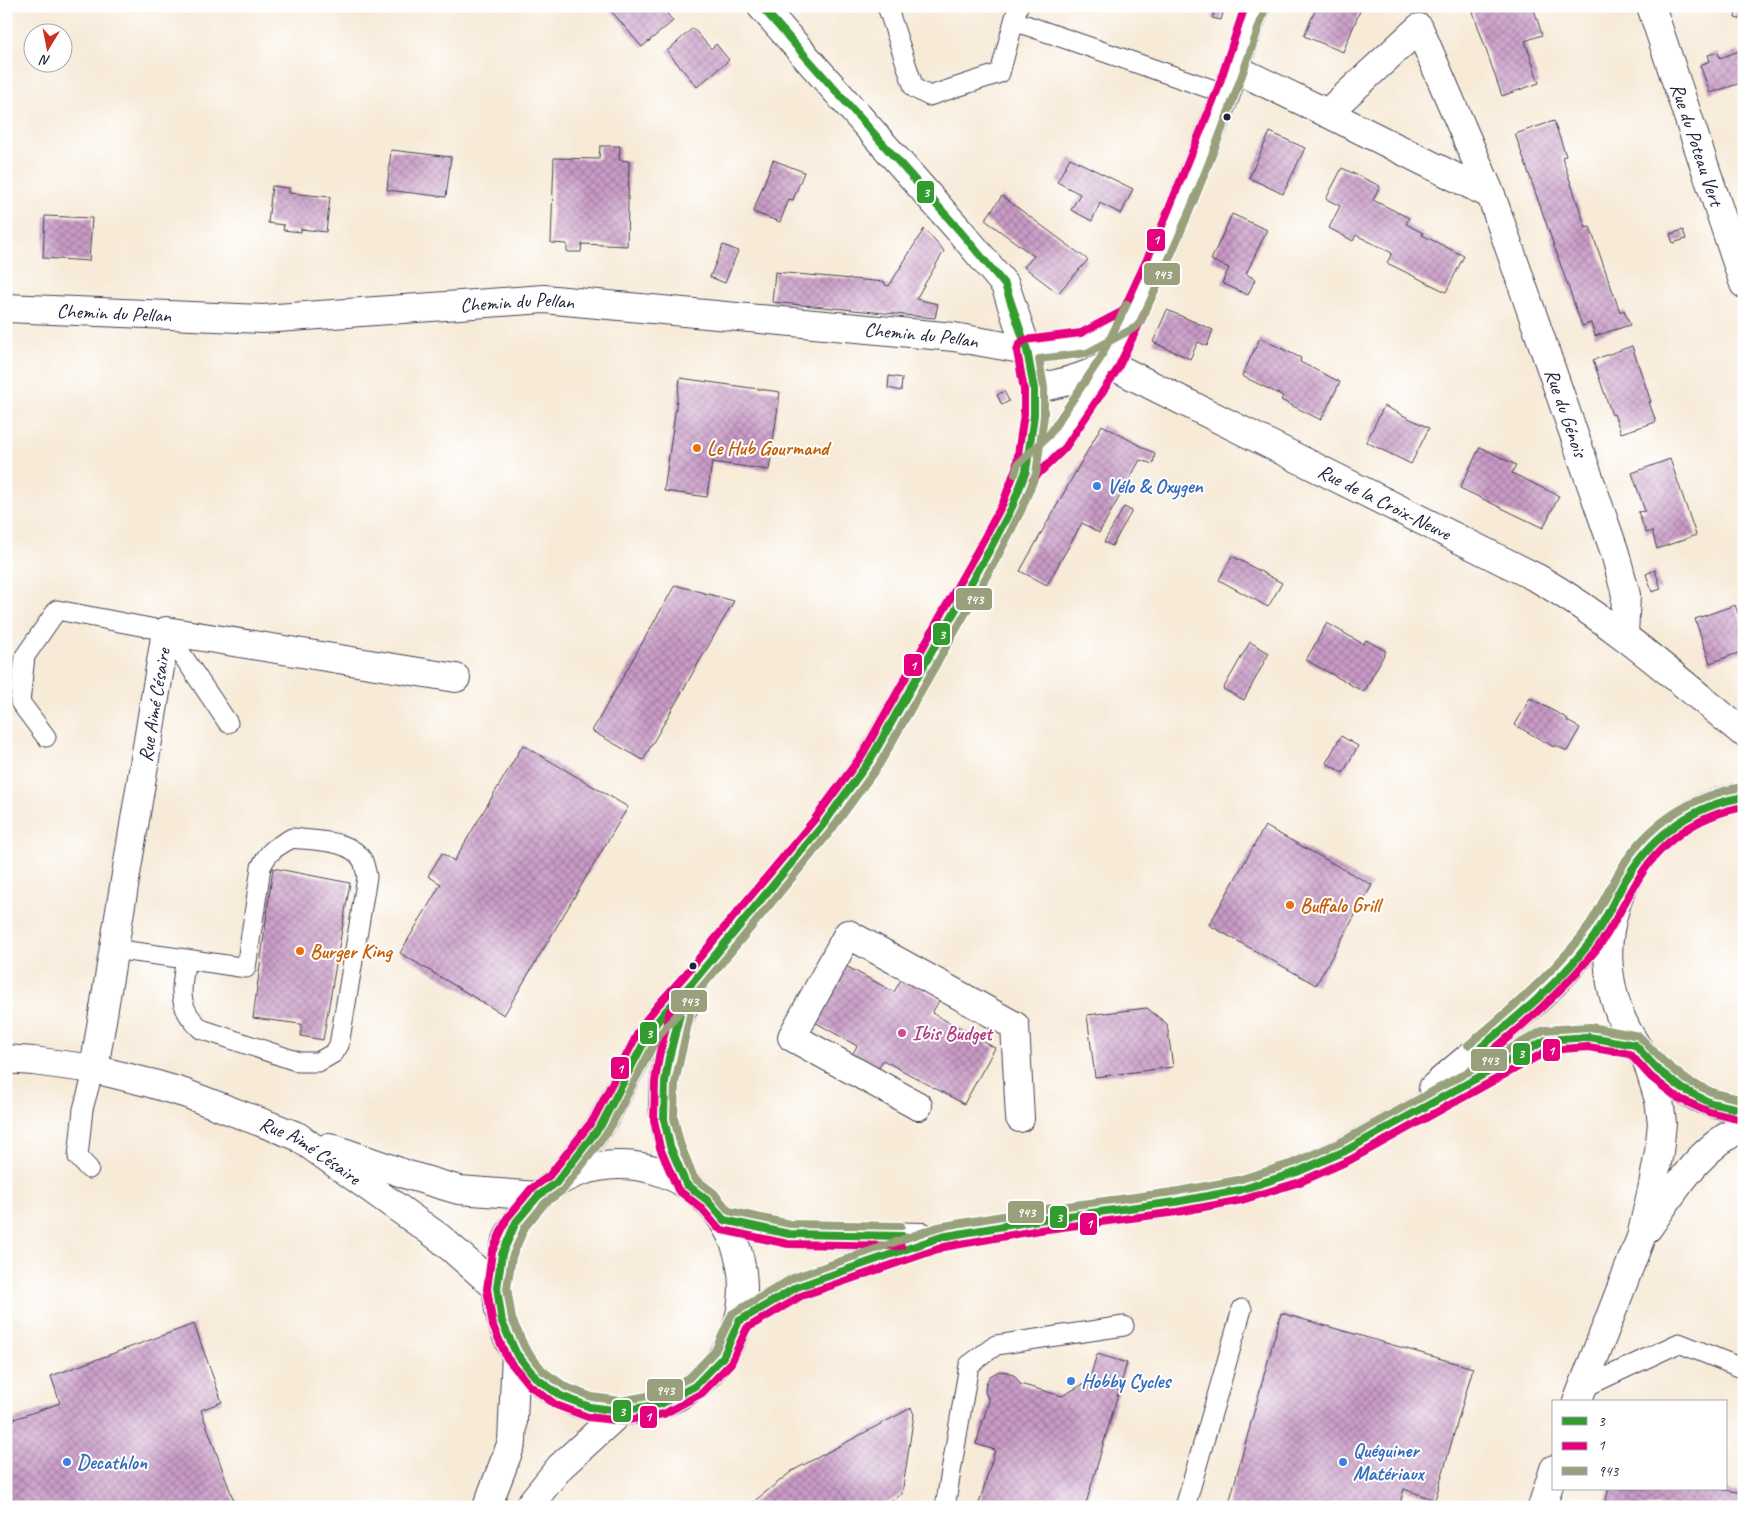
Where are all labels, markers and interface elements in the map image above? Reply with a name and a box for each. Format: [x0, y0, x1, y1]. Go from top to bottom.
north arrow [22, 22, 72, 72]
text: N [38, 51, 52, 69]
street label: Rue du Poteau Vert [1665, 80, 1730, 211]
unlabelled marker [1222, 112, 1232, 122]
line badge: 3 [916, 180, 935, 204]
text: 3 [923, 184, 931, 201]
line badge: 1 [1146, 228, 1166, 252]
text: 1 [1153, 231, 1161, 248]
line badge: 943 [1143, 262, 1181, 286]
text: 943 [1153, 266, 1173, 283]
street label: Chemin du Pellan [459, 287, 576, 318]
street label: Chemin du Pellan [56, 298, 173, 328]
street label: Chemin du Pellan [863, 317, 981, 354]
street label: Rue du Génois [1539, 366, 1594, 463]
place label: Le Hub Gourmand [707, 436, 832, 461]
marker: Le Hub Gourmand [691, 442, 703, 454]
street label: Rue de la Croix-Neuve [1314, 459, 1456, 547]
place label: Vélo & Oxygen [1107, 474, 1203, 500]
marker: Vélo & Oxygen [1091, 480, 1103, 492]
line badge: 943 [955, 587, 993, 611]
text: 943 [965, 591, 985, 608]
line badge: 3 [932, 622, 951, 646]
text: 3 [939, 626, 947, 643]
street label: Rue Aimé Césaire [133, 645, 176, 763]
line badge: 1 [903, 653, 923, 677]
text: 1 [910, 657, 918, 674]
place label: Buffalo Grill [1300, 893, 1384, 918]
marker: Buffalo Grill [1284, 899, 1296, 911]
place label: Burger King [310, 939, 393, 964]
marker: Burger King [294, 945, 306, 957]
unlabelled marker [688, 961, 698, 971]
line badge: 943 [670, 989, 708, 1013]
text: 943 [680, 993, 700, 1010]
line badge: 3 [639, 1021, 658, 1045]
place label: Ibis Budget [912, 1021, 994, 1046]
text: 3 [646, 1025, 654, 1042]
marker: Ibis Budget [896, 1027, 908, 1039]
line badge: 1 [1542, 1038, 1561, 1062]
line badge: 3 [1512, 1042, 1531, 1066]
text: 1 [1548, 1042, 1556, 1059]
text: 3 [1518, 1045, 1526, 1062]
line badge: 943 [1470, 1048, 1508, 1072]
text: 943 [1480, 1052, 1500, 1069]
line badge: 1 [610, 1056, 630, 1080]
text: 1 [617, 1060, 625, 1077]
street label: Rue Aimé Césaire [256, 1111, 367, 1191]
line badge: 943 [1007, 1200, 1045, 1224]
text: 943 [1017, 1204, 1037, 1221]
line badge: 3 [1049, 1205, 1068, 1229]
text: 3 [1056, 1209, 1064, 1226]
line badge: 1 [1079, 1212, 1098, 1236]
text: 1 [1086, 1215, 1094, 1232]
place label: Hobby Cycles [1081, 1369, 1172, 1394]
marker: Hobby Cycles [1065, 1375, 1077, 1387]
line badge: 943 [646, 1378, 684, 1402]
text: 943 [656, 1382, 676, 1399]
line badge: 3 [612, 1399, 632, 1423]
legend [1552, 1400, 1728, 1490]
text: 3 [619, 1403, 627, 1420]
line badge: 1 [639, 1405, 658, 1429]
text: 1 [645, 1408, 653, 1425]
text: 3 [1598, 1412, 1606, 1431]
text: 1 [1598, 1436, 1606, 1455]
place label: Quéguiner Matériaux [1353, 1438, 1425, 1486]
place label: Decathlon [77, 1450, 148, 1475]
marker: Decathlon [61, 1456, 73, 1468]
marker: Quéguiner Matériaux [1337, 1456, 1349, 1468]
text: 943 [1598, 1462, 1620, 1481]

